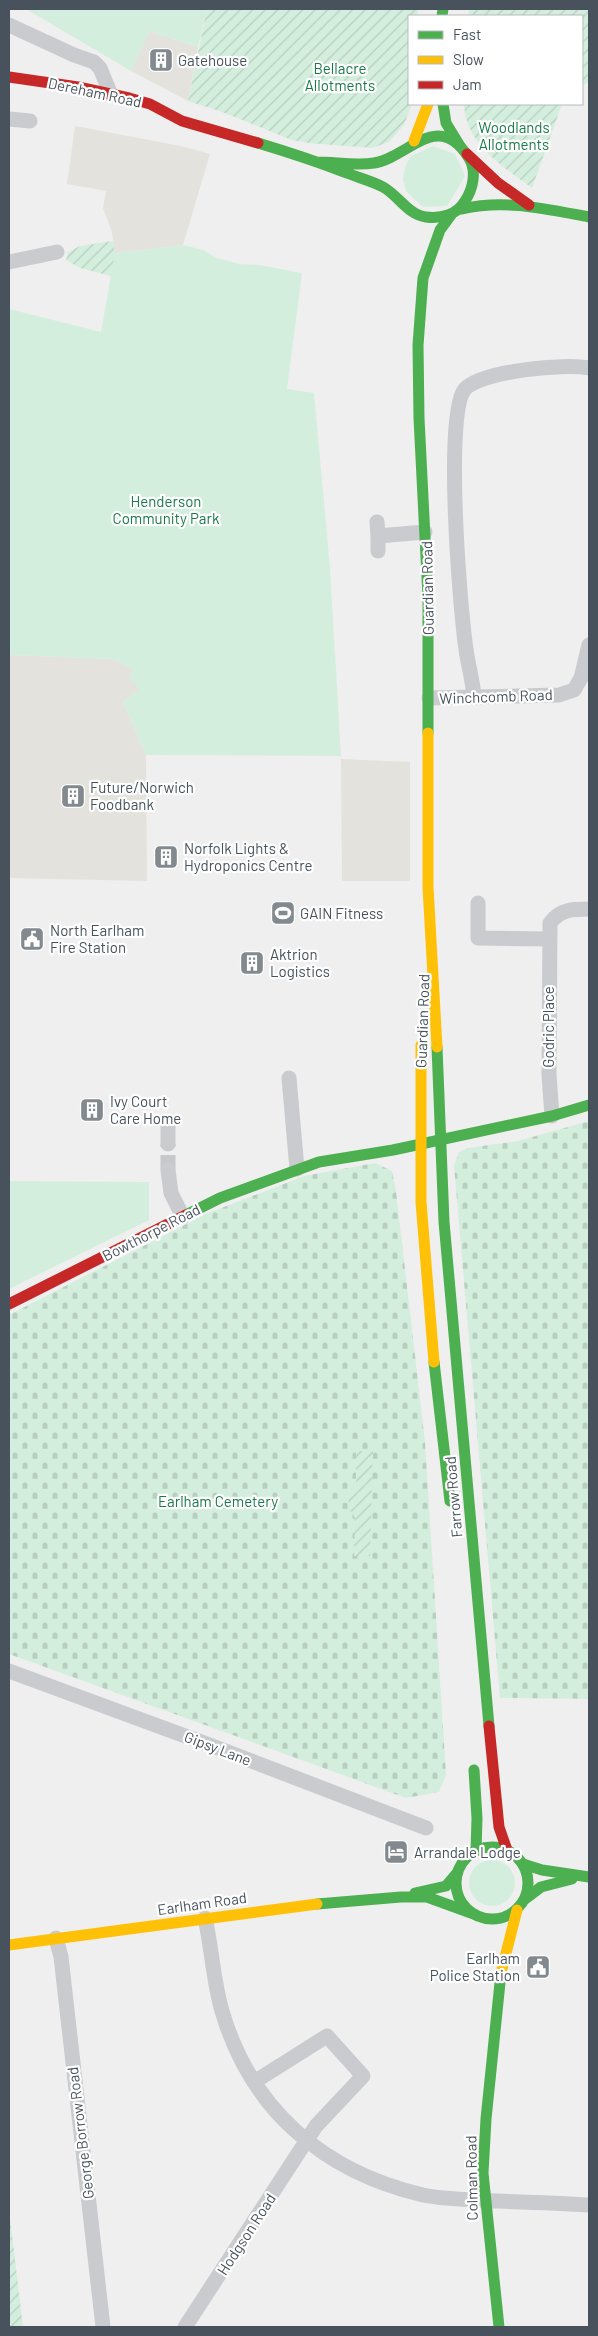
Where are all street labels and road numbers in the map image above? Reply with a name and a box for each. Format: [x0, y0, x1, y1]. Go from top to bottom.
street label: Dereham Road [47, 73, 143, 111]
street label: Guardian Road [417, 541, 437, 635]
street label: Winchcomb Road [439, 685, 553, 707]
street label: Guardian Road [411, 974, 433, 1068]
street label: Godric Place [539, 986, 557, 1068]
street label: Bowthorpe Road [99, 1200, 203, 1264]
street label: Farrow Road [440, 1456, 466, 1538]
street label: Gipsy Lane [182, 1727, 254, 1769]
street label: Earlham Road [156, 1888, 248, 1918]
street label: George Borrow Road [63, 2066, 97, 2200]
street label: Colman Road [461, 2135, 481, 2221]
street label: Hodgson Road [213, 2190, 279, 2278]

